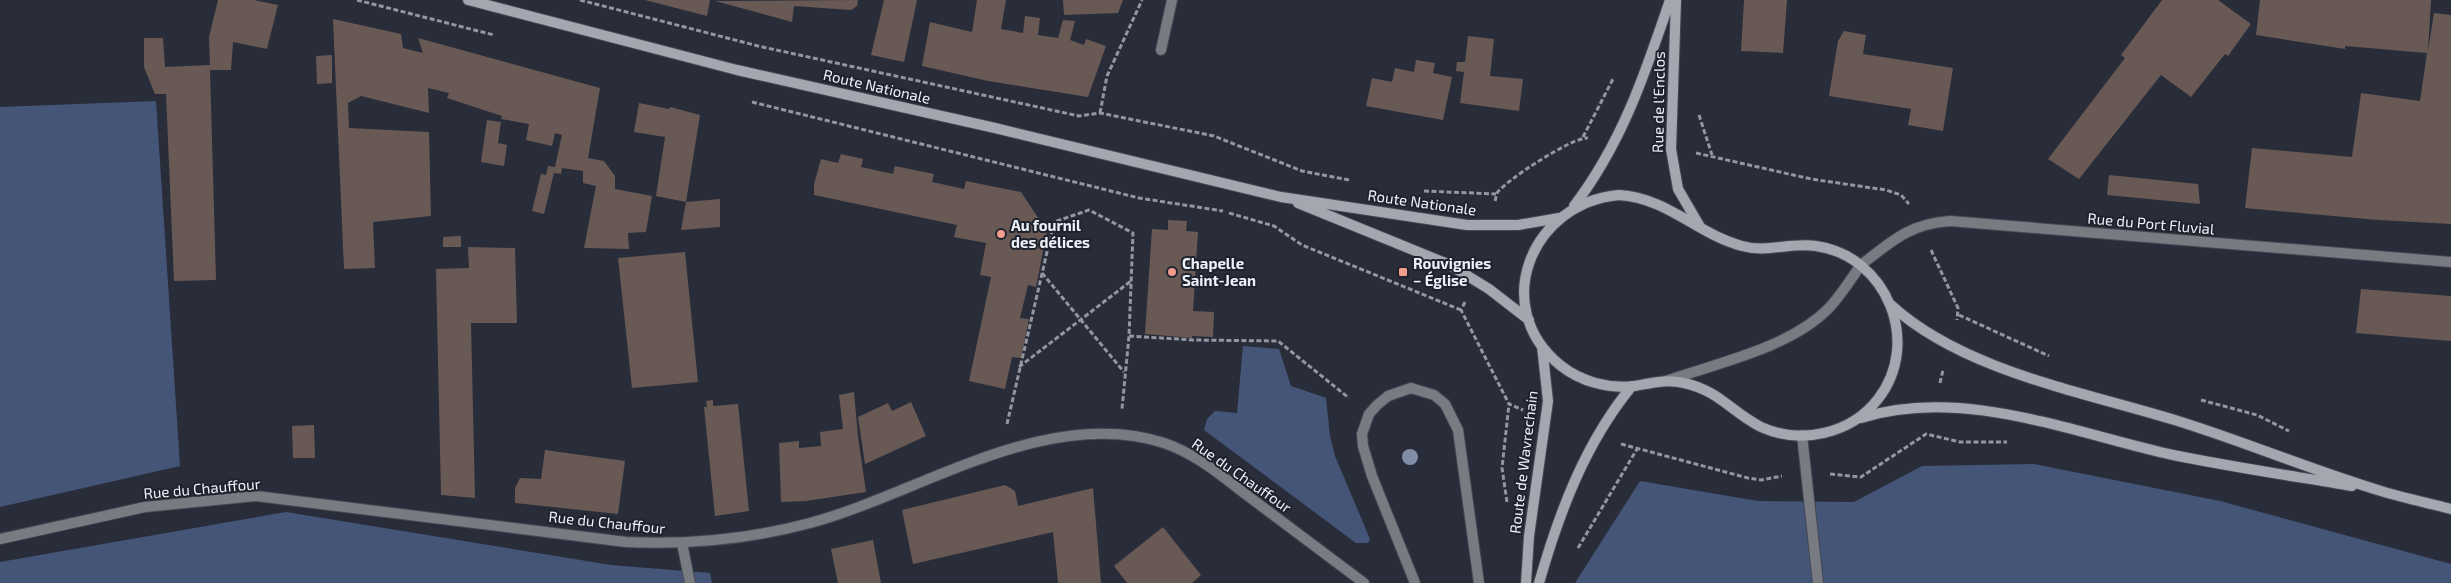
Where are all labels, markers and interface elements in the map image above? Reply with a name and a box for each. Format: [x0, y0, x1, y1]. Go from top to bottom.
street label: Rue de l'Enclos [1648, 51, 1668, 153]
street label: Route Nationale [822, 65, 932, 107]
street label: Route Nationale [1366, 185, 1478, 219]
street label: Rue du Port Fluvial [2087, 208, 2216, 238]
place label: Au fournil des délices [1011, 216, 1090, 251]
marker: Au fournil des délices [995, 228, 1007, 240]
place label: Chapelle Saint-Jean [1182, 254, 1256, 289]
place label: Rouvignies – Église [1413, 254, 1491, 289]
marker: Chapelle Saint-Jean [1166, 266, 1178, 278]
marker: Rouvignies – Église [1397, 266, 1409, 278]
street label: Route de Wavrechain [1505, 389, 1541, 535]
street label: Rue du Chauffour [1189, 434, 1295, 516]
street label: Rue du Chauffour [143, 474, 261, 502]
street label: Rue du Chauffour [548, 507, 666, 537]

